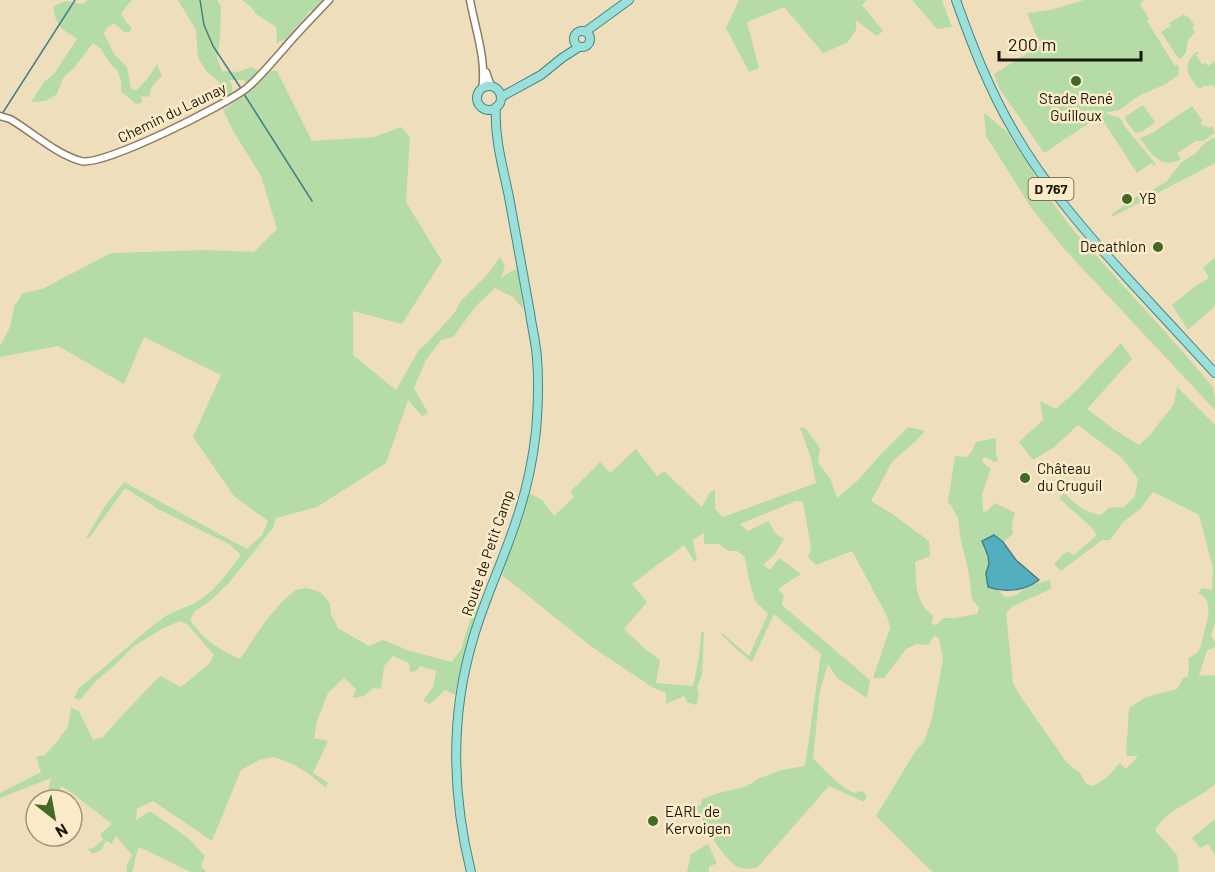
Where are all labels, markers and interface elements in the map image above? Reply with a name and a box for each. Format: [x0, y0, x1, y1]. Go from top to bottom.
scale bar [999, 24, 1142, 62]
text: 200 m [1008, 33, 1056, 55]
marker: Stade René Guilloux [1069, 74, 1083, 88]
street label: Chemin du Launay [114, 78, 229, 146]
place label: Stade René Guilloux [1039, 89, 1113, 124]
road number: D 767 [1028, 178, 1074, 200]
place label: YB [1139, 189, 1157, 207]
marker: YB [1120, 192, 1134, 206]
place label: Decathlon [1080, 237, 1146, 255]
marker: Decathlon [1151, 240, 1165, 254]
place label: Château du Cruguil [1037, 459, 1102, 494]
marker: Château du Cruguil [1018, 471, 1032, 485]
street label: Route de Petit Camp [457, 487, 517, 618]
north arrow [24, 788, 84, 848]
place label: EARL de Kervoigen [665, 802, 731, 837]
marker: EARL de Kervoigen [646, 814, 660, 828]
text: N [53, 820, 71, 842]

